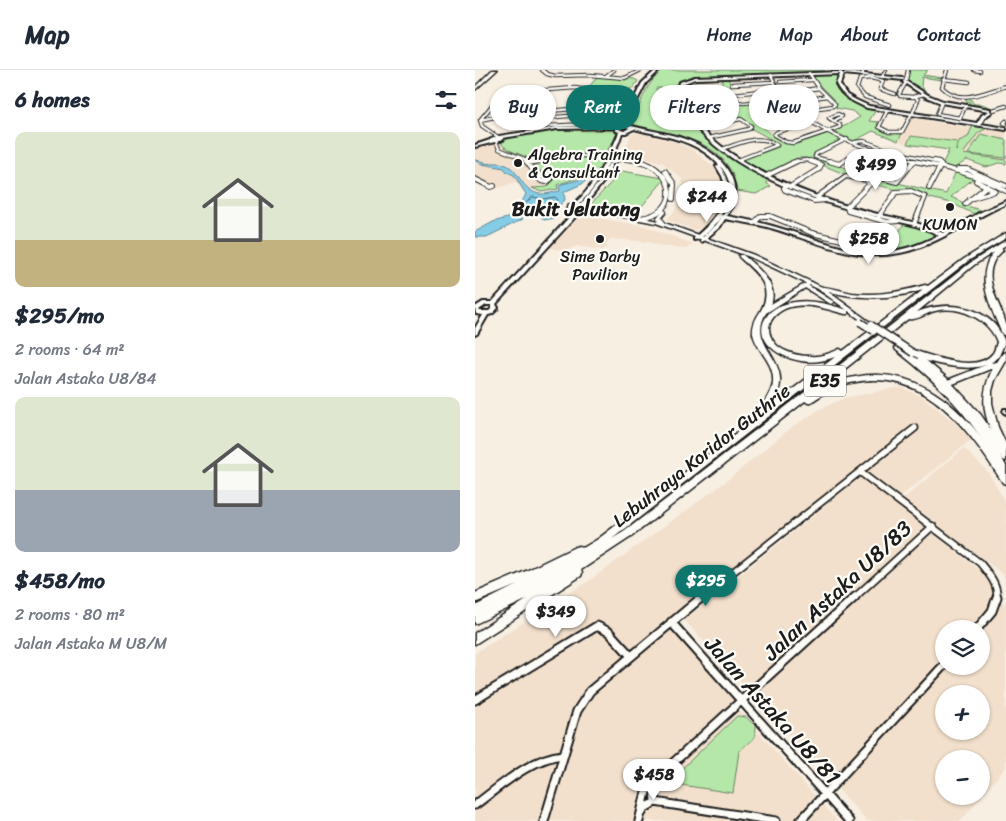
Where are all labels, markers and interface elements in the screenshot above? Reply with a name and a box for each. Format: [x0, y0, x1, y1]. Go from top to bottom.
text: Map [25, 14, 69, 56]
text: Home [707, 19, 752, 51]
text: Map [780, 19, 813, 51]
text: About [841, 19, 889, 51]
text: Contact [917, 19, 981, 51]
text: 6 homes [15, 81, 90, 119]
chip: Buy [490, 85, 556, 130]
chip: Rent [566, 85, 640, 130]
chip: Filters [650, 85, 739, 130]
chip: New [749, 85, 819, 130]
icon: filters [432, 86, 460, 114]
place label: Algebra Training & Consultant [527, 140, 643, 187]
pin: $499 [846, 148, 906, 191]
text: $499 [856, 150, 896, 179]
marker: Algebra Training & Consultant [512, 157, 524, 169]
icon: home [193, 165, 283, 255]
pin: $244 [677, 180, 737, 223]
text: $244 [687, 182, 727, 211]
district label: Bukit Jelutong [512, 192, 640, 227]
marker: KUMON [944, 201, 956, 213]
place label: KUMON [922, 210, 978, 239]
pin: $258 [839, 222, 899, 265]
text: $258 [849, 224, 889, 253]
marker: Sime Darby Pavilion [594, 233, 606, 245]
place label: Sime Darby Pavilion [560, 242, 641, 289]
text: $295/mo [15, 297, 104, 335]
text: 2 rooms · 64 m² [15, 335, 125, 364]
text: Jalan Astaka U8/84 [15, 364, 157, 393]
road number: E35 [804, 366, 846, 396]
street label: Lebuhraya Koridor Guthrie [605, 375, 798, 536]
icon: home [193, 430, 283, 520]
street label: Jalan Astaka U8/83 [753, 510, 921, 671]
text: $458/mo [15, 562, 105, 600]
pin: $295 [676, 564, 736, 607]
text: $295 [686, 566, 726, 595]
pin: $349 [526, 596, 586, 638]
text: $349 [536, 597, 576, 626]
text: 2 rooms · 80 m² [15, 600, 125, 629]
map controls [935, 620, 990, 805]
button: layers [935, 620, 990, 675]
street label: Jalan Astaka U8/81 [694, 626, 851, 794]
text: Jalan Astaka M U8/M [15, 629, 167, 658]
button: + [935, 685, 990, 740]
button: − [935, 750, 990, 805]
pin: $458 [624, 758, 684, 801]
text: $458 [634, 760, 674, 789]

